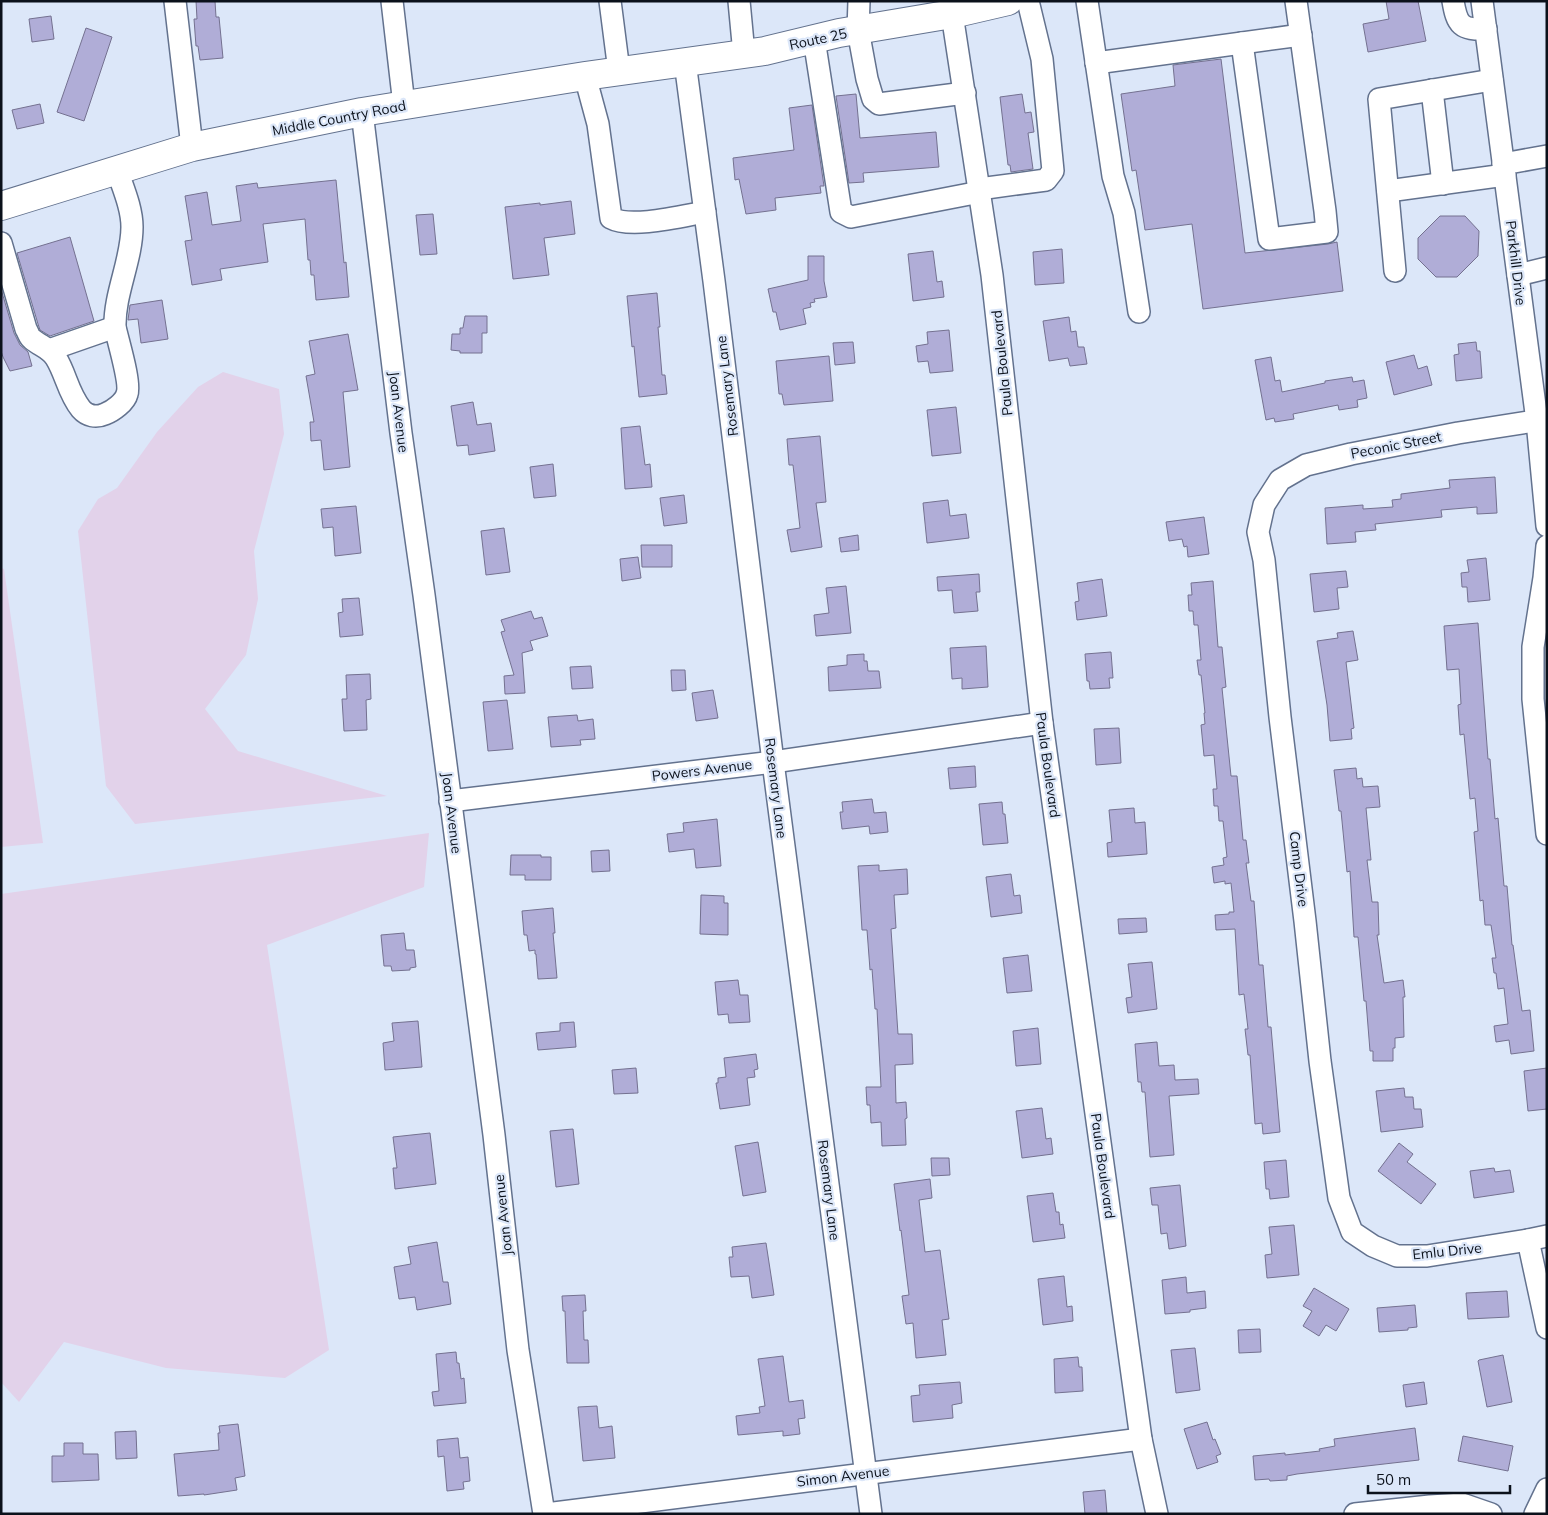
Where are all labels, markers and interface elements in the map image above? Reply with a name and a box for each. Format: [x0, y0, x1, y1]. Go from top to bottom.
street label: Route 25 [788, 24, 848, 54]
street label: Middle Country Road [271, 96, 407, 140]
street label: Parkhill Drive [1502, 220, 1530, 306]
street label: Paula Boulevard [987, 309, 1017, 417]
street label: Rosemary Lane [712, 335, 742, 437]
street label: Joan Avenue [385, 370, 413, 454]
street label: Peconic Street [1349, 427, 1443, 463]
street label: Paula Boulevard [1032, 711, 1064, 819]
street label: Rosemary Lane [761, 737, 791, 839]
street label: Powers Avenue [651, 755, 753, 785]
street label: Joan Avenue [438, 771, 466, 855]
street label: Camp Drive [1285, 830, 1313, 908]
street label: Paula Boulevard [1087, 1112, 1119, 1220]
street label: Rosemary Lane [814, 1139, 844, 1241]
street label: Joan Avenue [490, 1173, 516, 1257]
street label: Emlu Drive [1412, 1238, 1482, 1264]
street label: Simon Avenue [796, 1461, 890, 1491]
scale bar [1368, 1462, 1510, 1494]
text: 50 m [1376, 1470, 1411, 1489]

